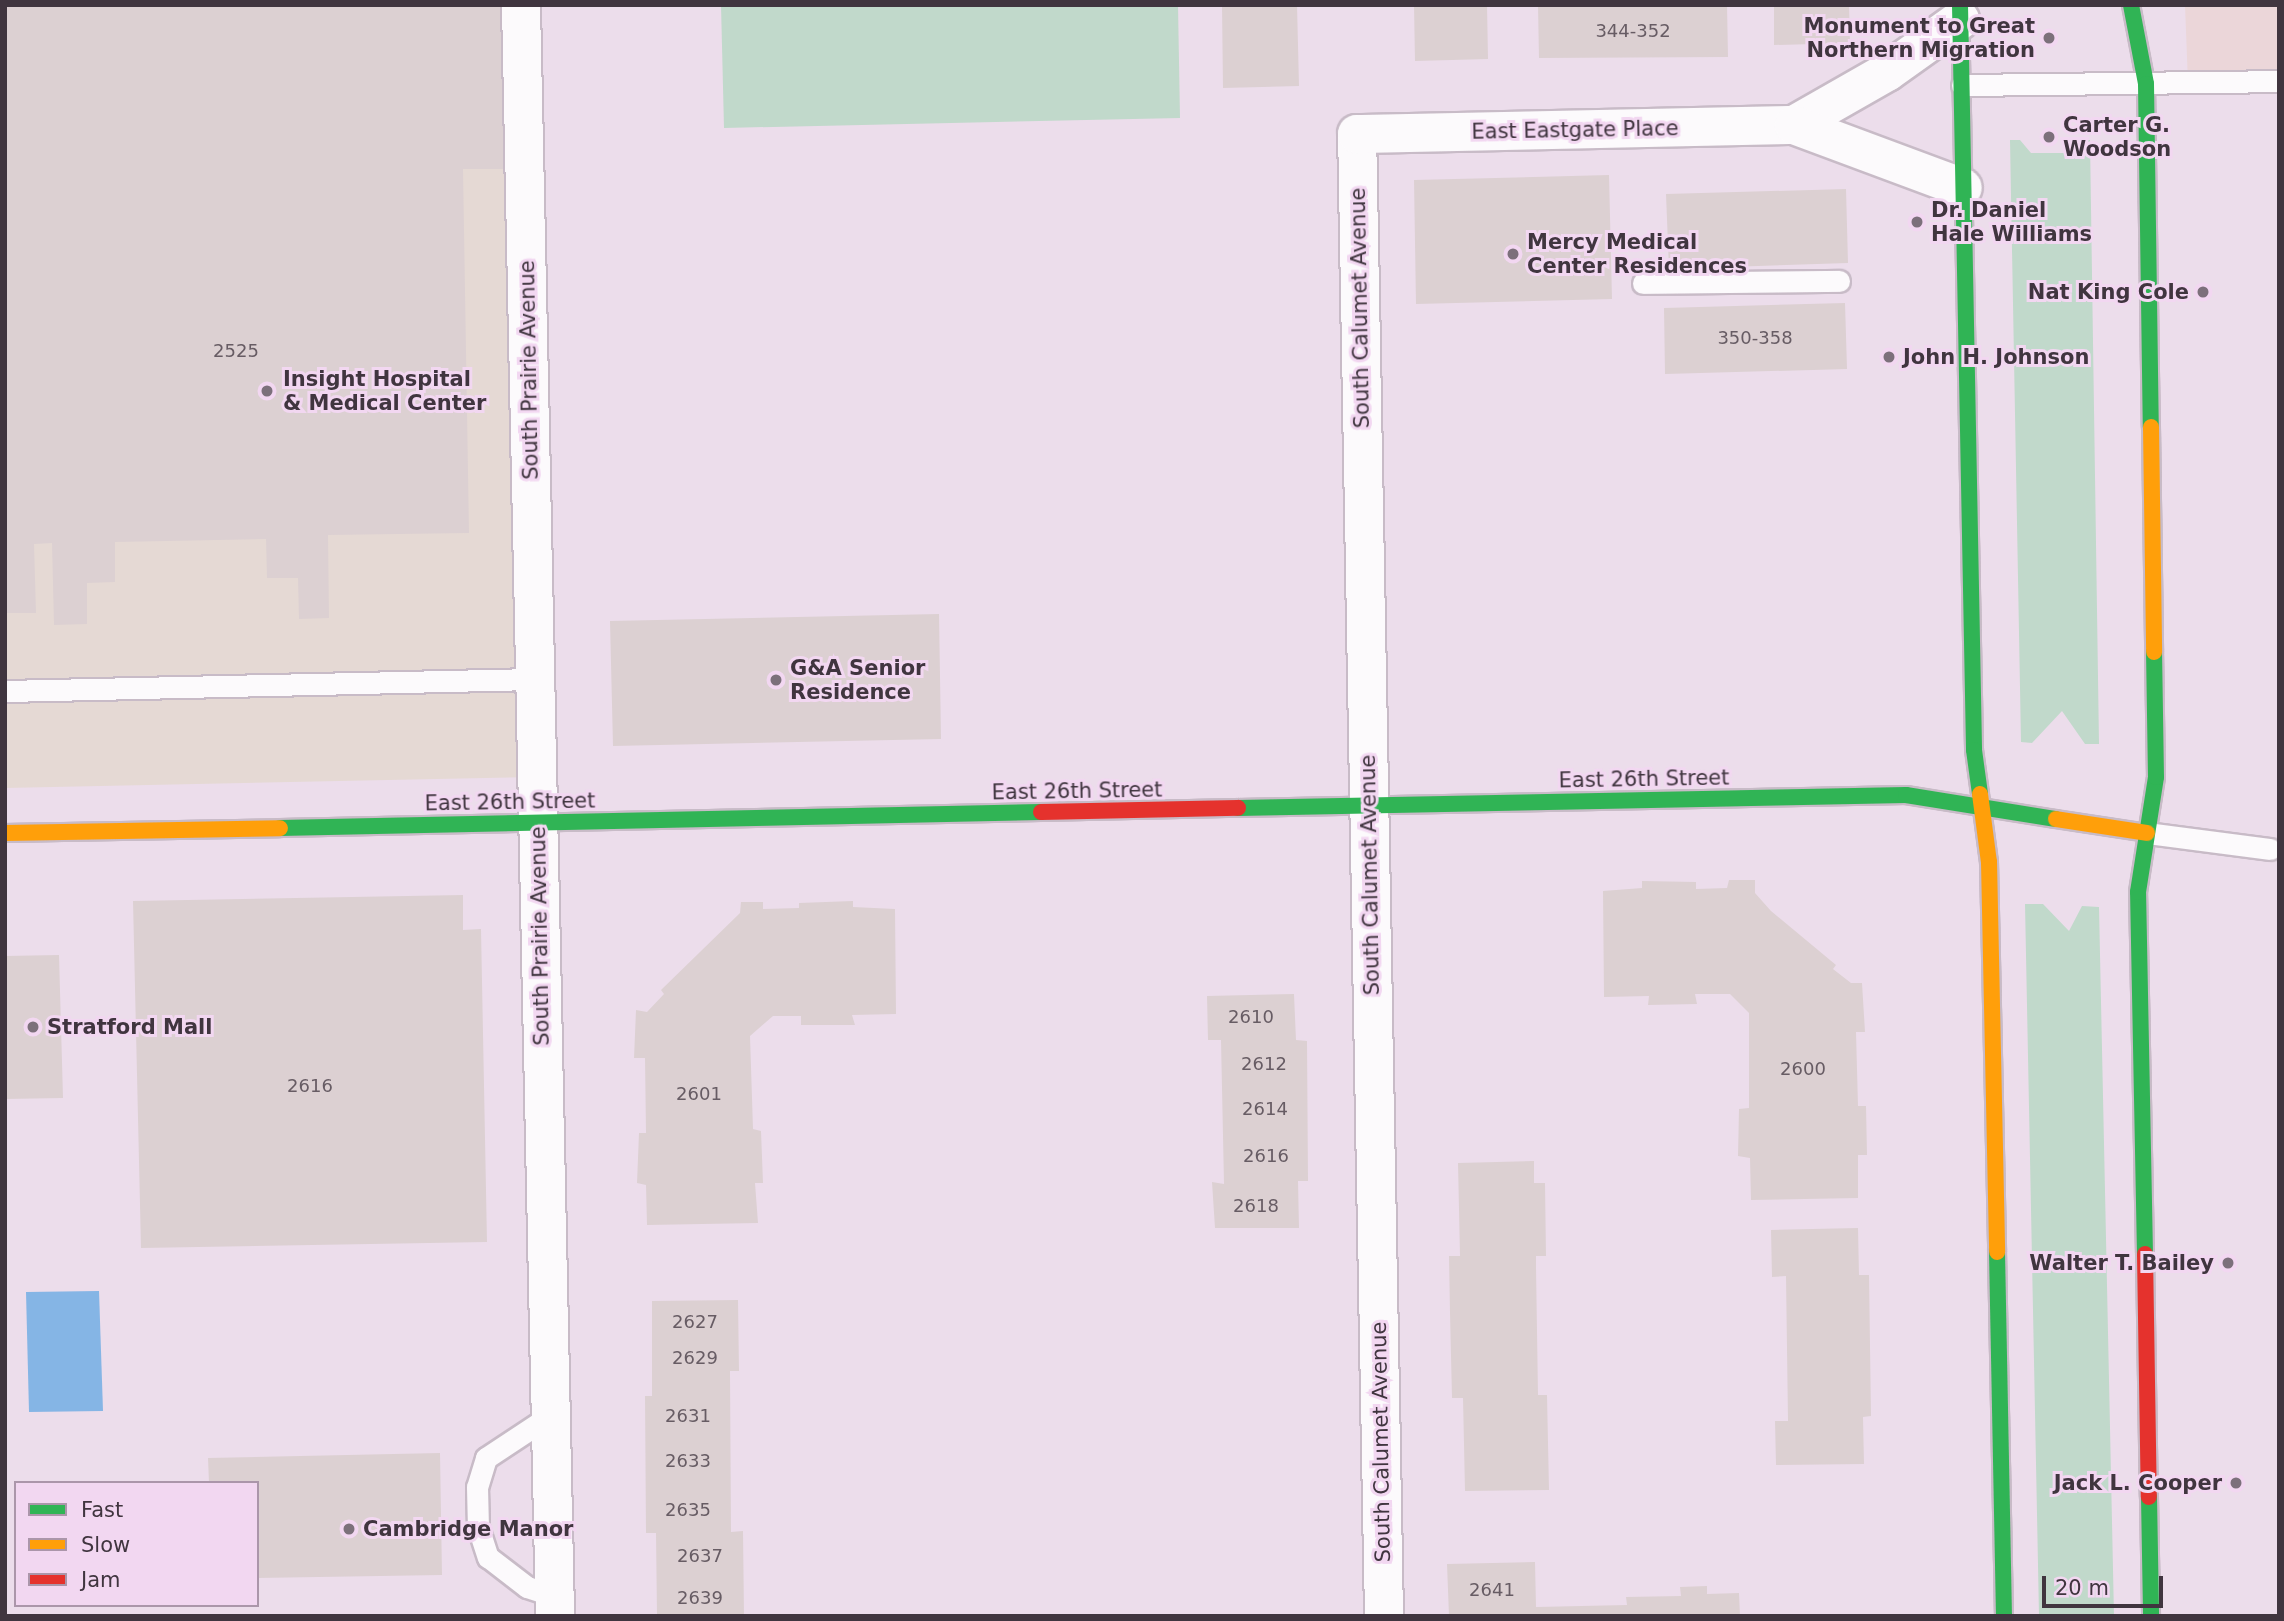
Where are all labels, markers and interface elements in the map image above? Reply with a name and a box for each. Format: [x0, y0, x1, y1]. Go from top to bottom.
place label: Monument to Great Northern Migration [1804, 13, 2035, 63]
house number: 344-352 [1595, 20, 1671, 42]
marker: Monument to Great Northern Migration [2041, 30, 2057, 46]
place label: Carter G. Woodson [2063, 112, 2171, 162]
street label: East Eastgate Place [1471, 116, 1679, 144]
marker: Carter G. Woodson [2041, 129, 2057, 145]
street label: South Calumet Avenue [1345, 187, 1375, 429]
place label: Dr. Daniel Hale Williams [1931, 197, 2092, 247]
marker: Dr. Daniel Hale Williams [1909, 214, 1925, 230]
place label: Mercy Medical Center Residences [1527, 229, 1747, 279]
marker: Mercy Medical Center Residences [1505, 246, 1521, 262]
street label: South Prairie Avenue [514, 260, 544, 480]
place label: Nat King Cole [2028, 279, 2189, 305]
marker: Nat King Cole [2195, 284, 2211, 300]
house number: 350-358 [1717, 327, 1793, 349]
house number: 2525 [213, 340, 259, 362]
place label: John H. Johnson [1903, 344, 2089, 370]
marker: John H. Johnson [1881, 349, 1897, 365]
place label: Insight Hospital & Medical Center [283, 366, 486, 416]
marker: Insight Hospital & Medical Center [257, 381, 277, 401]
place label: G&A Senior Residence [790, 655, 925, 705]
marker: G&A Senior Residence [768, 672, 784, 688]
street label: South Calumet Avenue [1355, 754, 1385, 996]
street label: East 26th Street [1558, 765, 1730, 793]
street label: East 26th Street [991, 777, 1163, 805]
street label: East 26th Street [424, 788, 596, 816]
street label: South Prairie Avenue [525, 826, 555, 1046]
house number: 2610 [1228, 1006, 1274, 1028]
place label: Stratford Mall [47, 1014, 212, 1040]
marker: Stratford Mall [25, 1019, 41, 1035]
house number: 2612 [1241, 1053, 1287, 1075]
house number: 2600 [1780, 1058, 1826, 1080]
house number: 2616 [287, 1075, 333, 1097]
house number: 2601 [676, 1083, 722, 1105]
house number: 2614 [1242, 1098, 1288, 1120]
house number: 2616 [1243, 1145, 1289, 1167]
house number: 2618 [1233, 1195, 1279, 1217]
place label: Walter T. Bailey [2029, 1250, 2214, 1276]
marker: Walter T. Bailey [2220, 1255, 2236, 1271]
house number: 2627 [672, 1311, 718, 1333]
street label: South Calumet Avenue [1366, 1321, 1396, 1563]
house number: 2629 [672, 1347, 718, 1369]
house number: 2631 [665, 1405, 711, 1427]
house number: 2633 [665, 1450, 711, 1472]
place label: Jack L. Cooper [2054, 1470, 2222, 1496]
marker: Jack L. Cooper [2228, 1475, 2244, 1491]
legend [14, 1481, 259, 1607]
text: Fast [81, 1498, 123, 1522]
house number: 2635 [665, 1499, 711, 1521]
place label: Cambridge Manor [363, 1516, 573, 1542]
marker: Cambridge Manor [341, 1521, 357, 1537]
text: Slow [81, 1533, 130, 1557]
house number: 2637 [677, 1545, 723, 1567]
scale bar [2046, 1562, 2167, 1606]
text: Jam [81, 1568, 121, 1592]
text: 20 m [2055, 1576, 2109, 1600]
house number: 2641 [1469, 1579, 1515, 1601]
house number: 2639 [677, 1587, 723, 1609]

